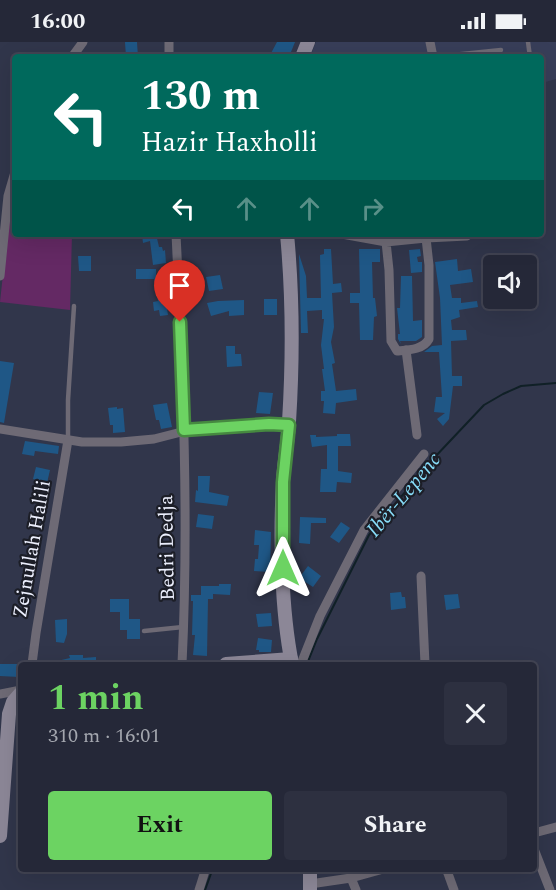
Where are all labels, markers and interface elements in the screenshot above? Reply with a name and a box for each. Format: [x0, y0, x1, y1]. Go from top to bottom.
text: 16:00 [30, 5, 85, 38]
text: 130 m [141, 65, 260, 128]
icon: left [42, 78, 120, 156]
text: Hazir Haxholli [141, 122, 318, 164]
icon: left [167, 192, 200, 225]
icon: ahead [230, 192, 263, 225]
icon: ahead [293, 192, 326, 225]
icon: right [356, 192, 389, 225]
map controls [483, 255, 537, 309]
button: sound [483, 255, 537, 309]
pin [154, 260, 205, 322]
icon: arrive [163, 269, 196, 302]
water label: Ibër-Lepenc [359, 445, 449, 545]
street label: Zejnullah Halili [5, 478, 59, 620]
street label: Bedri Dedja [151, 495, 183, 601]
position arrow [251, 536, 315, 600]
text: 1 min [48, 671, 144, 726]
button: close [444, 682, 507, 745]
text: 310 m · 16:01 [48, 721, 160, 751]
button: Exit [48, 791, 272, 860]
button: Share [284, 791, 507, 860]

